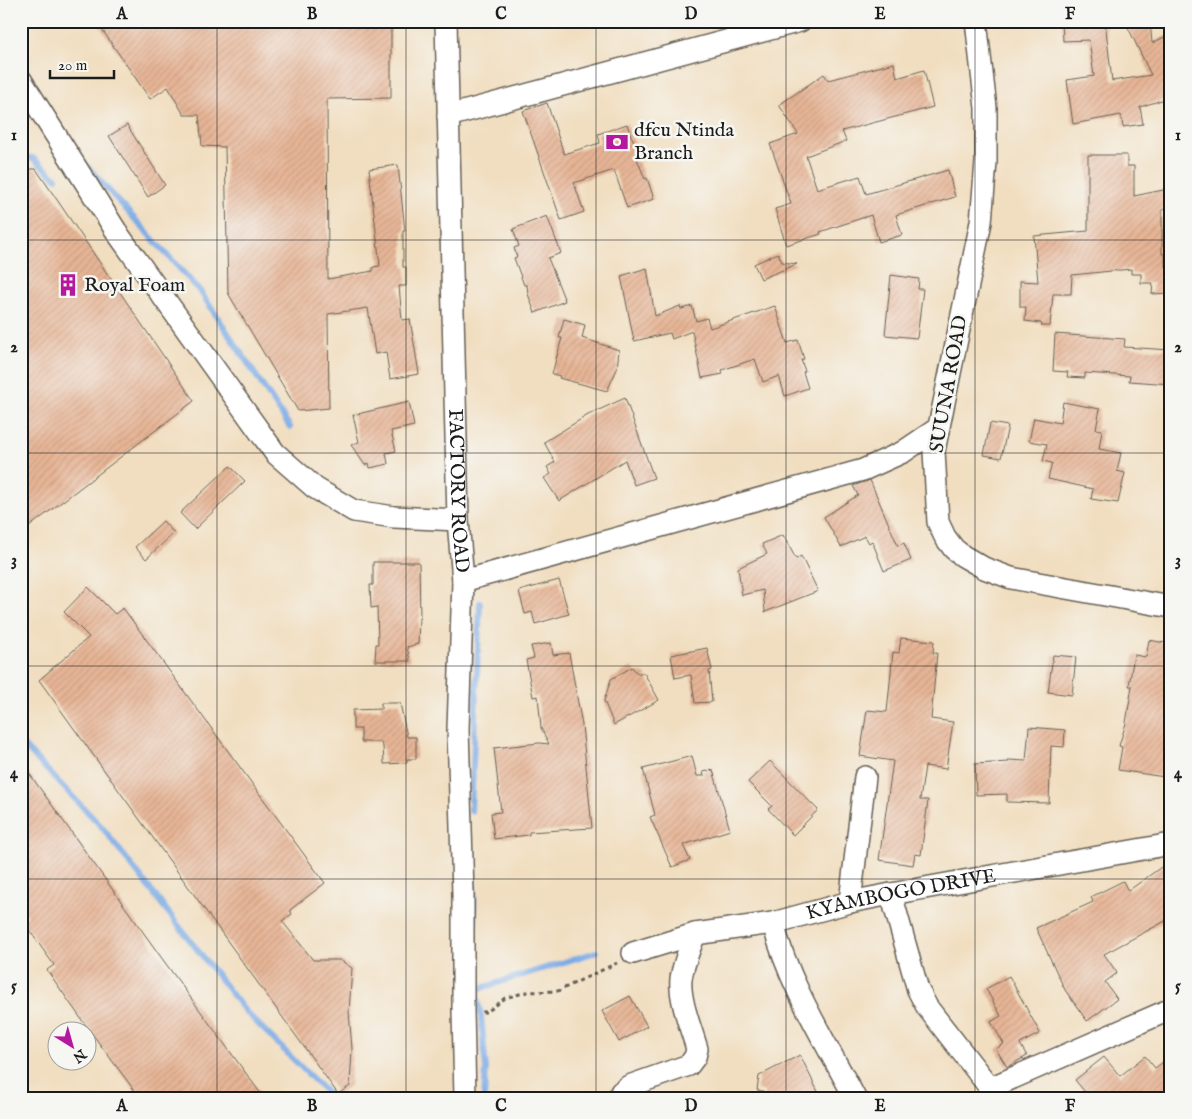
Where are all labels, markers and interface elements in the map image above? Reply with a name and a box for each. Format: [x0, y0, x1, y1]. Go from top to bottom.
text: A [116, 5, 129, 25]
text: B [307, 5, 318, 25]
text: C [495, 5, 507, 25]
text: D [685, 5, 698, 25]
text: E [874, 5, 886, 25]
text: F [1065, 5, 1076, 25]
scale bar [50, 48, 114, 80]
text: 20 m [58, 56, 88, 75]
place label: dfcu Ntinda Branch [634, 118, 735, 166]
text: 1 [11, 126, 17, 146]
text: 1 [1175, 126, 1181, 146]
bank icon: dfcu Ntinda Branch [604, 129, 630, 155]
building icon: Royal Foam [55, 272, 81, 298]
place label: Royal Foam [84, 273, 185, 298]
street label: SUUNA ROAD [925, 313, 973, 455]
text: 2 [10, 338, 18, 358]
text: 2 [1174, 338, 1182, 358]
street label: FACTORY ROAD [443, 409, 475, 574]
text: 3 [11, 551, 17, 571]
text: 3 [1175, 551, 1181, 571]
text: 4 [10, 764, 19, 784]
text: 4 [1174, 764, 1183, 784]
street label: KYAMBOGO DRIVE [803, 863, 998, 926]
text: 5 [11, 977, 17, 997]
text: 5 [1175, 977, 1181, 997]
north arrow [48, 1022, 98, 1072]
text: N [69, 1044, 90, 1066]
text: A [116, 1097, 129, 1117]
text: B [307, 1097, 318, 1117]
text: C [495, 1097, 507, 1117]
text: D [685, 1097, 698, 1117]
text: E [874, 1097, 886, 1117]
text: F [1065, 1097, 1076, 1117]

